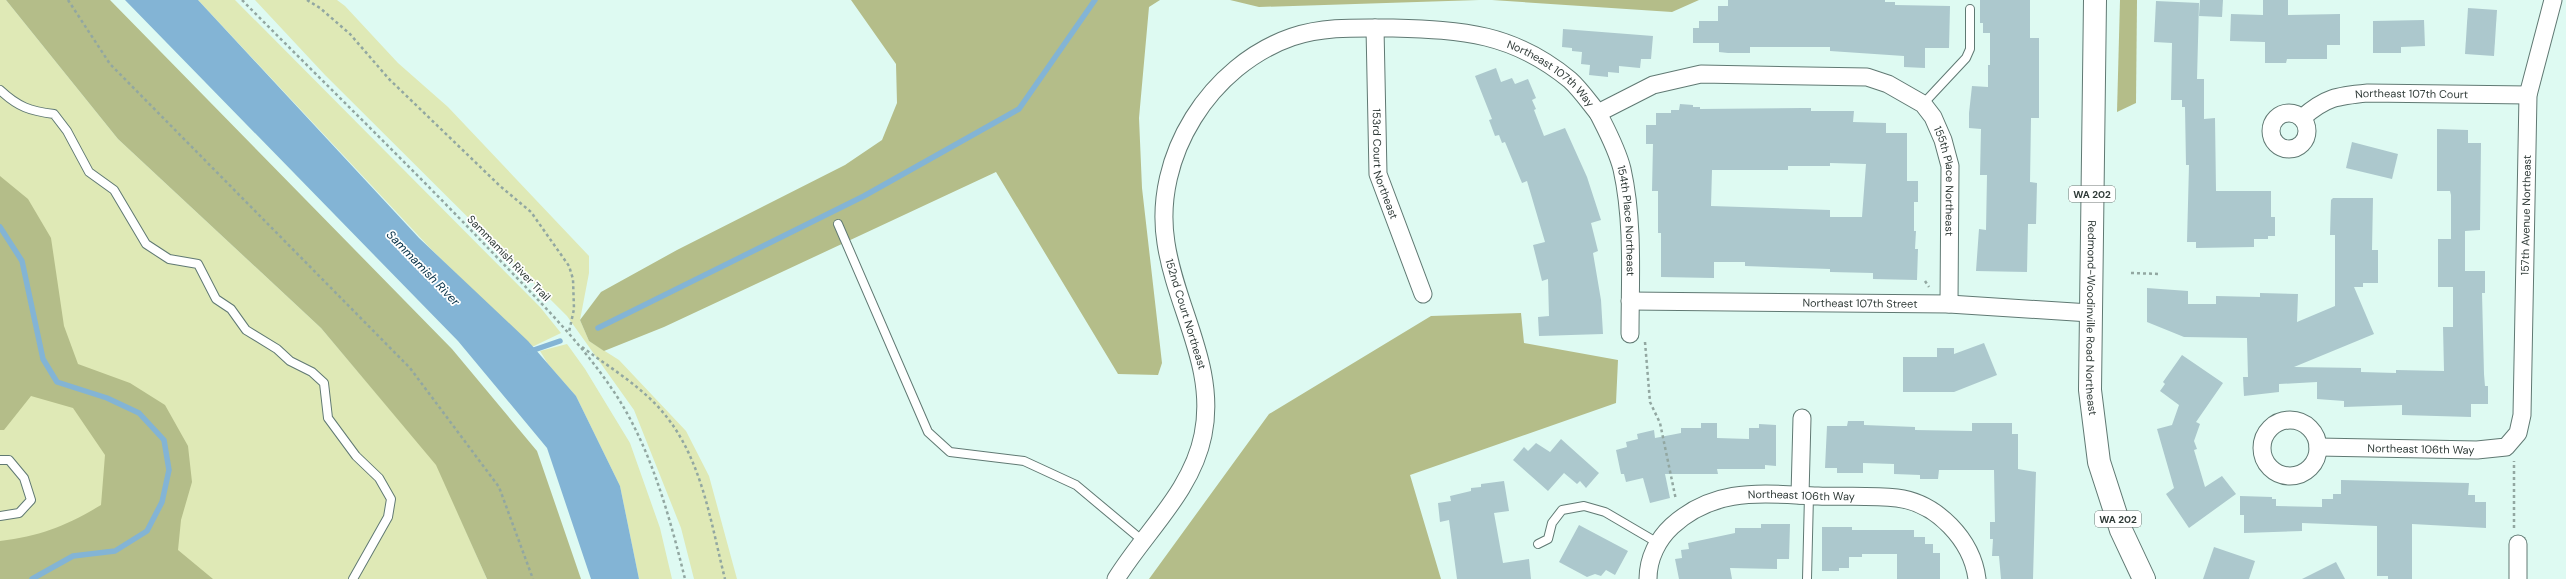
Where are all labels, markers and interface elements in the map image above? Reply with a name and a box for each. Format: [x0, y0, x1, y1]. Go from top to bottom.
street label: Northeast 107th Way [1505, 37, 1597, 110]
street label: Northeast 107th Court [2354, 86, 2468, 101]
street label: 153rd Court Northeast [1370, 108, 1401, 221]
street label: 155th Place Northeast [1931, 124, 1957, 236]
street label: 157th Avenue Northeast [2518, 155, 2534, 275]
street label: 154th Place Northeast [1614, 164, 1638, 276]
road number: WA 202 [2069, 186, 2115, 202]
street label: Sammamish River Trail [464, 212, 554, 304]
street label: Redmond-Woodinville Road Northeast [2083, 220, 2100, 416]
water label: Sammamish River [383, 227, 463, 310]
street label: 152nd Court Northeast [1162, 257, 1210, 371]
street label: Northeast 107th Street [1802, 296, 1918, 311]
street label: Northeast 106th Way [2367, 441, 2475, 457]
street label: Northeast 106th Way [1747, 487, 1855, 503]
road number: WA 202 [2095, 511, 2141, 527]

